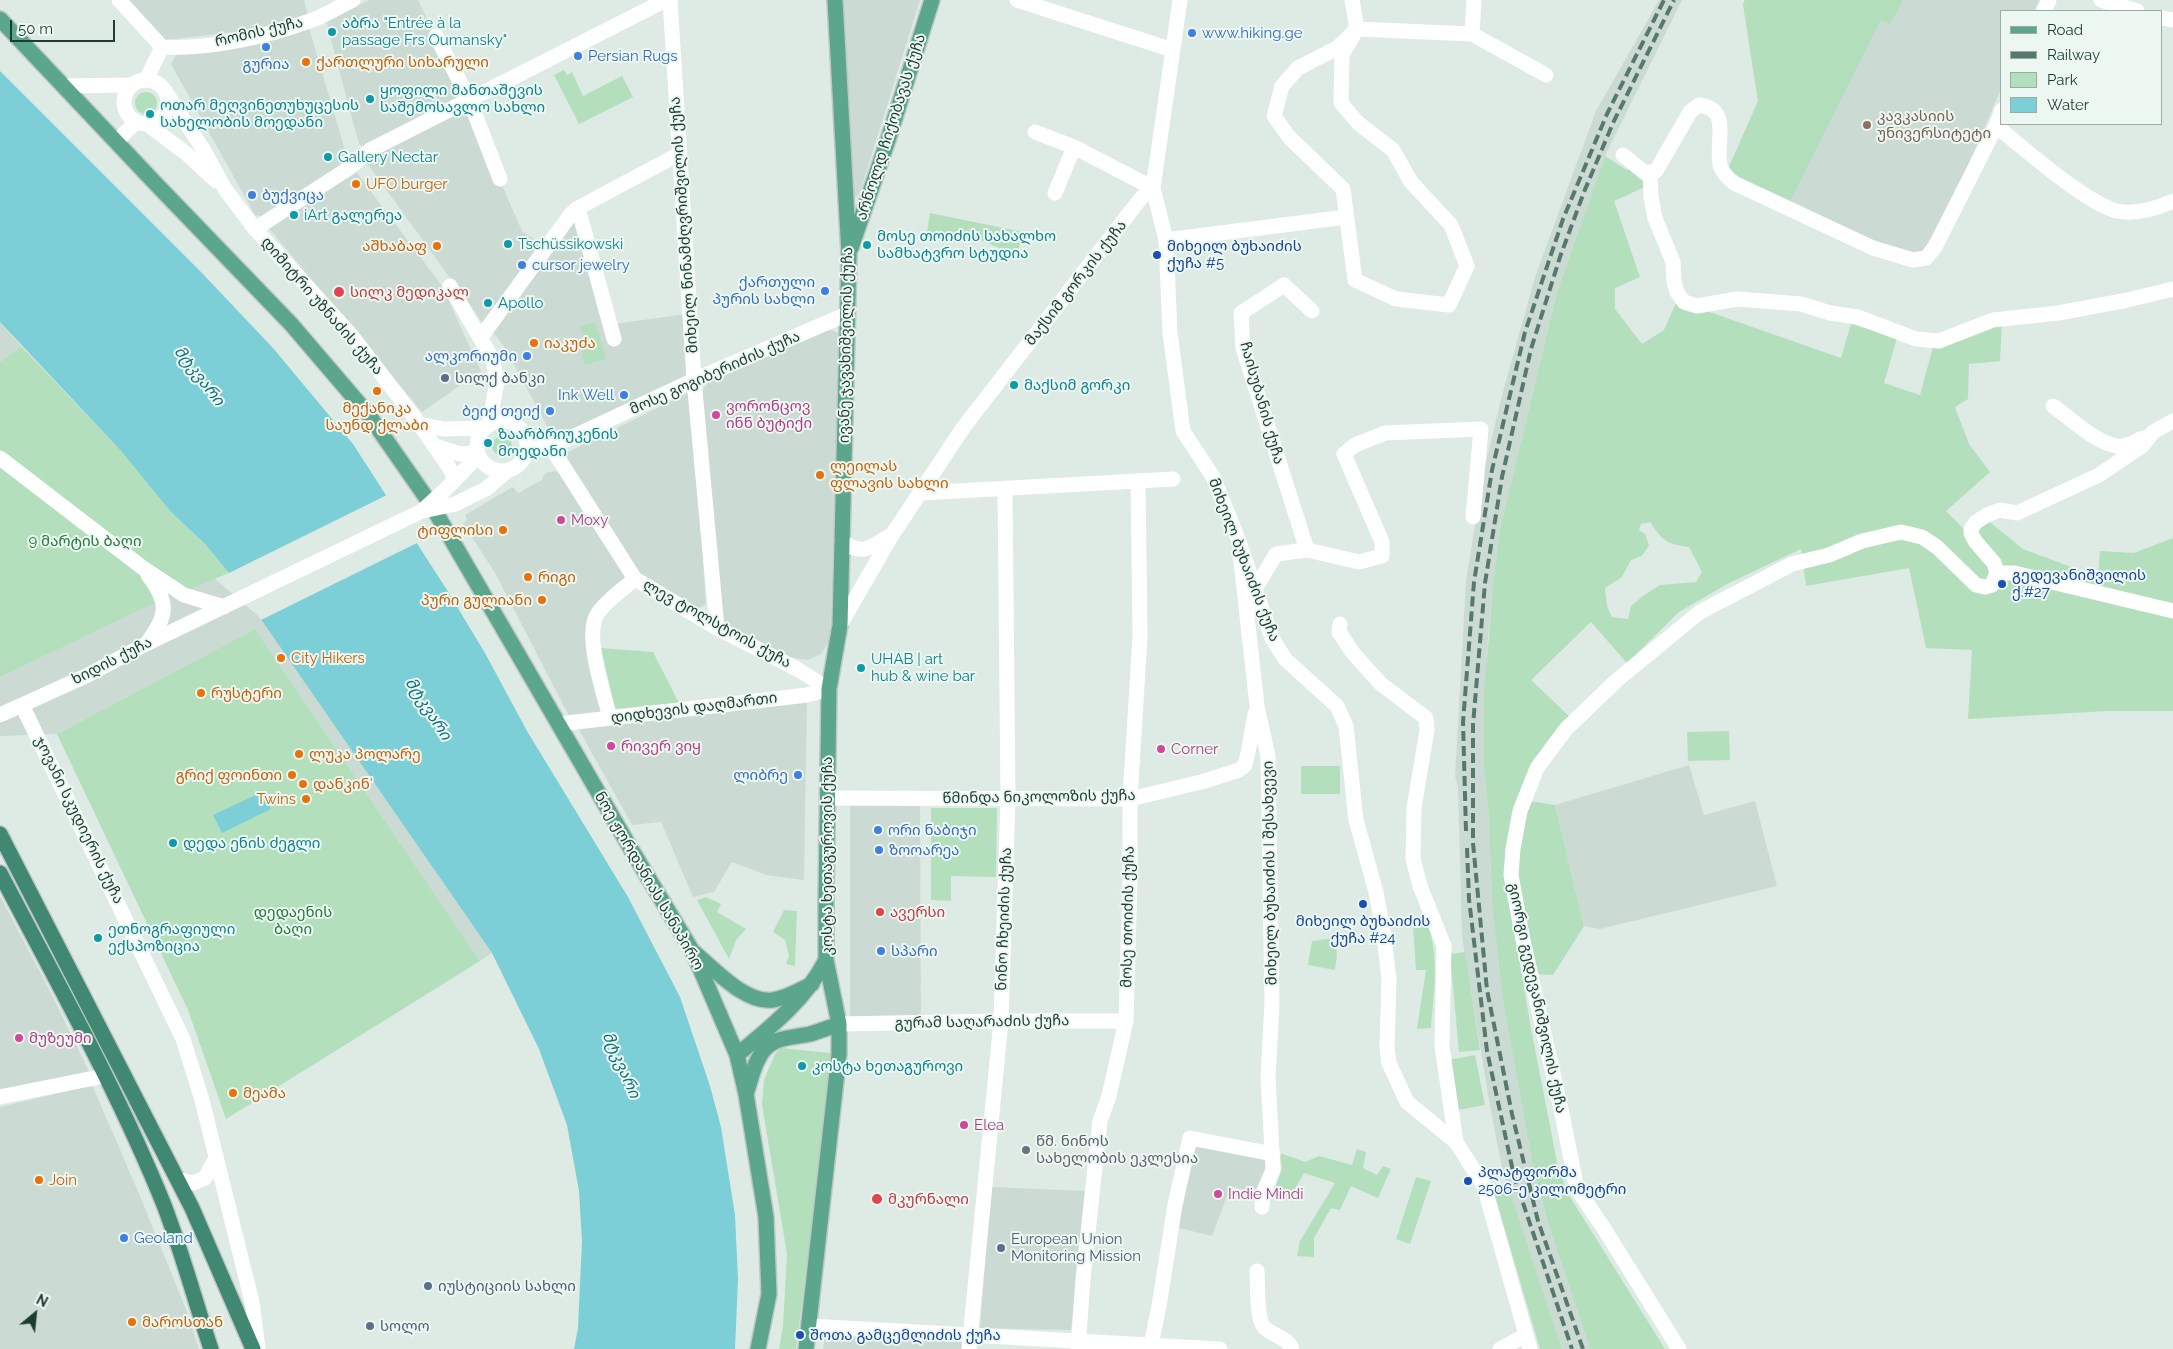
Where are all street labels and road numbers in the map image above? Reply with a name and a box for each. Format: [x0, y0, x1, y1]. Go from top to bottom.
street label: რომის ქუჩა [213, 13, 305, 51]
street label: არნოლდ ჩიქობავას ქუჩა [852, 32, 930, 222]
street label: მიხეილ წინამძღვრიშვილის ქუჩა [666, 96, 702, 354]
street label: მაქსიმ გორკის ქუჩა [1021, 217, 1131, 349]
street label: დიმიტრი უზნაძის ქუჩა [257, 233, 387, 379]
street label: ივანე ჯავახიშვილის ქუჩა [835, 247, 857, 443]
street label: მოსე გოგიბერიძის ქუჩა [627, 327, 803, 419]
street label: ჩაისუბანის ქუჩა [1236, 340, 1288, 466]
street label: მიხეილ ბუხაიძის ქუჩა [1204, 476, 1284, 644]
street label: ლევ ტოლსტოის ქუჩა [640, 576, 794, 672]
street label: ხიდის ქუჩა [69, 633, 155, 689]
street label: დიდხევის დაღმართი [610, 689, 778, 727]
street label: ჯოვანი სკუდიერის ქუჩა [31, 733, 127, 907]
street label: კოსტა ხეთაგუროვის ქუჩა [818, 756, 836, 956]
street label: მიხეილ ბუხაიძის I შესახვევი [1259, 761, 1281, 985]
street label: წმინდა ნიკოლოზის ქუჩა [942, 786, 1136, 808]
street label: ნოე ჟორდანიას სანაპირო [590, 788, 708, 974]
street label: მოსე თოიძის ქუჩა [1118, 846, 1138, 988]
street label: ნინო ჩხეიძის ქუჩა [993, 847, 1015, 991]
street label: გიორგი გედევანიშვილის ქუჩა [1504, 881, 1570, 1115]
street label: გურამ საღარაძის ქუჩა [895, 1011, 1069, 1033]

